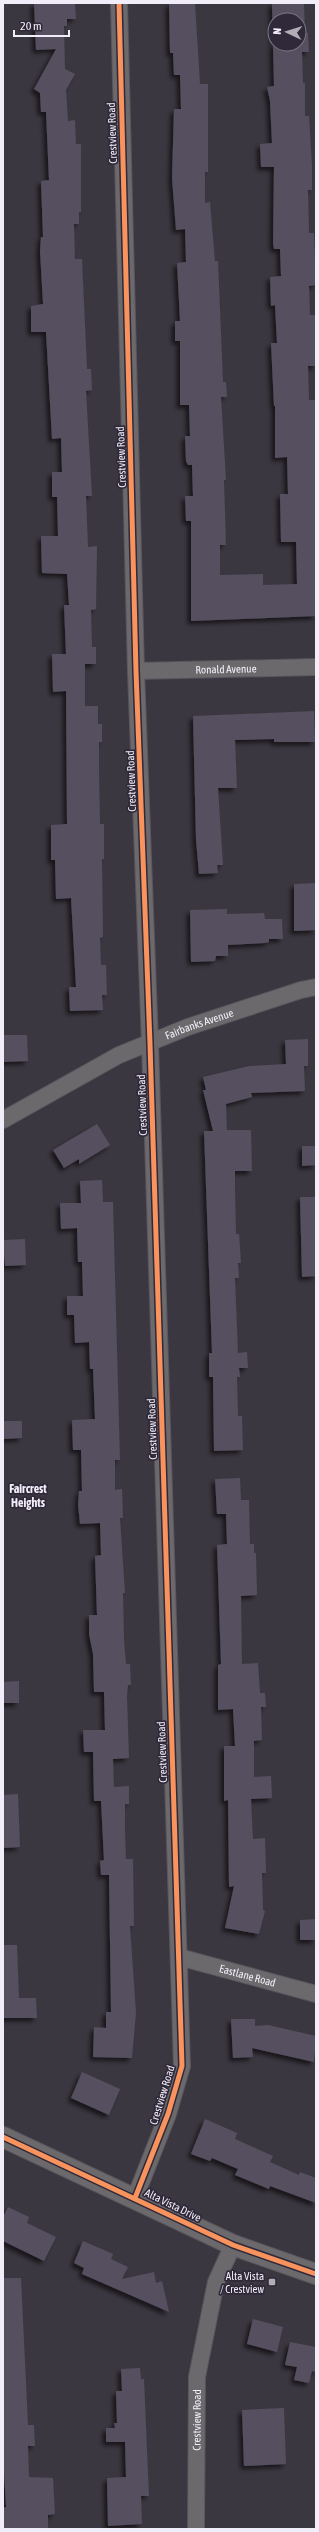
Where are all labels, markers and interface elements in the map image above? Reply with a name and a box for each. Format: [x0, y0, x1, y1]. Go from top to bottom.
scale bar [14, 12, 69, 38]
north arrow [267, 12, 307, 52]
text: 20 m [20, 19, 42, 33]
text: N [271, 28, 283, 35]
street label: Crestview Road [105, 102, 119, 164]
street label: Crestview Road [114, 426, 128, 488]
street label: Ronald Avenue [195, 662, 257, 676]
street label: Crestview Road [124, 750, 138, 812]
street label: Fairbanks Avenue [163, 1007, 235, 1042]
street label: Crestview Road [135, 1074, 149, 1136]
street label: Crestview Road [145, 1398, 159, 1460]
district label: Faircrest Heights [9, 1482, 47, 1510]
street label: Crestview Road [155, 1721, 169, 1783]
street label: Eastlane Road [218, 1962, 277, 1989]
street label: Crestview Road [147, 2064, 177, 2126]
street label: Alta Vista Drive [143, 2186, 203, 2224]
place label: Alta Vista / Crestview [220, 2270, 264, 2295]
marker: Alta Vista / Crestview [267, 2277, 277, 2287]
street label: Crestview Road [191, 2389, 203, 2451]

